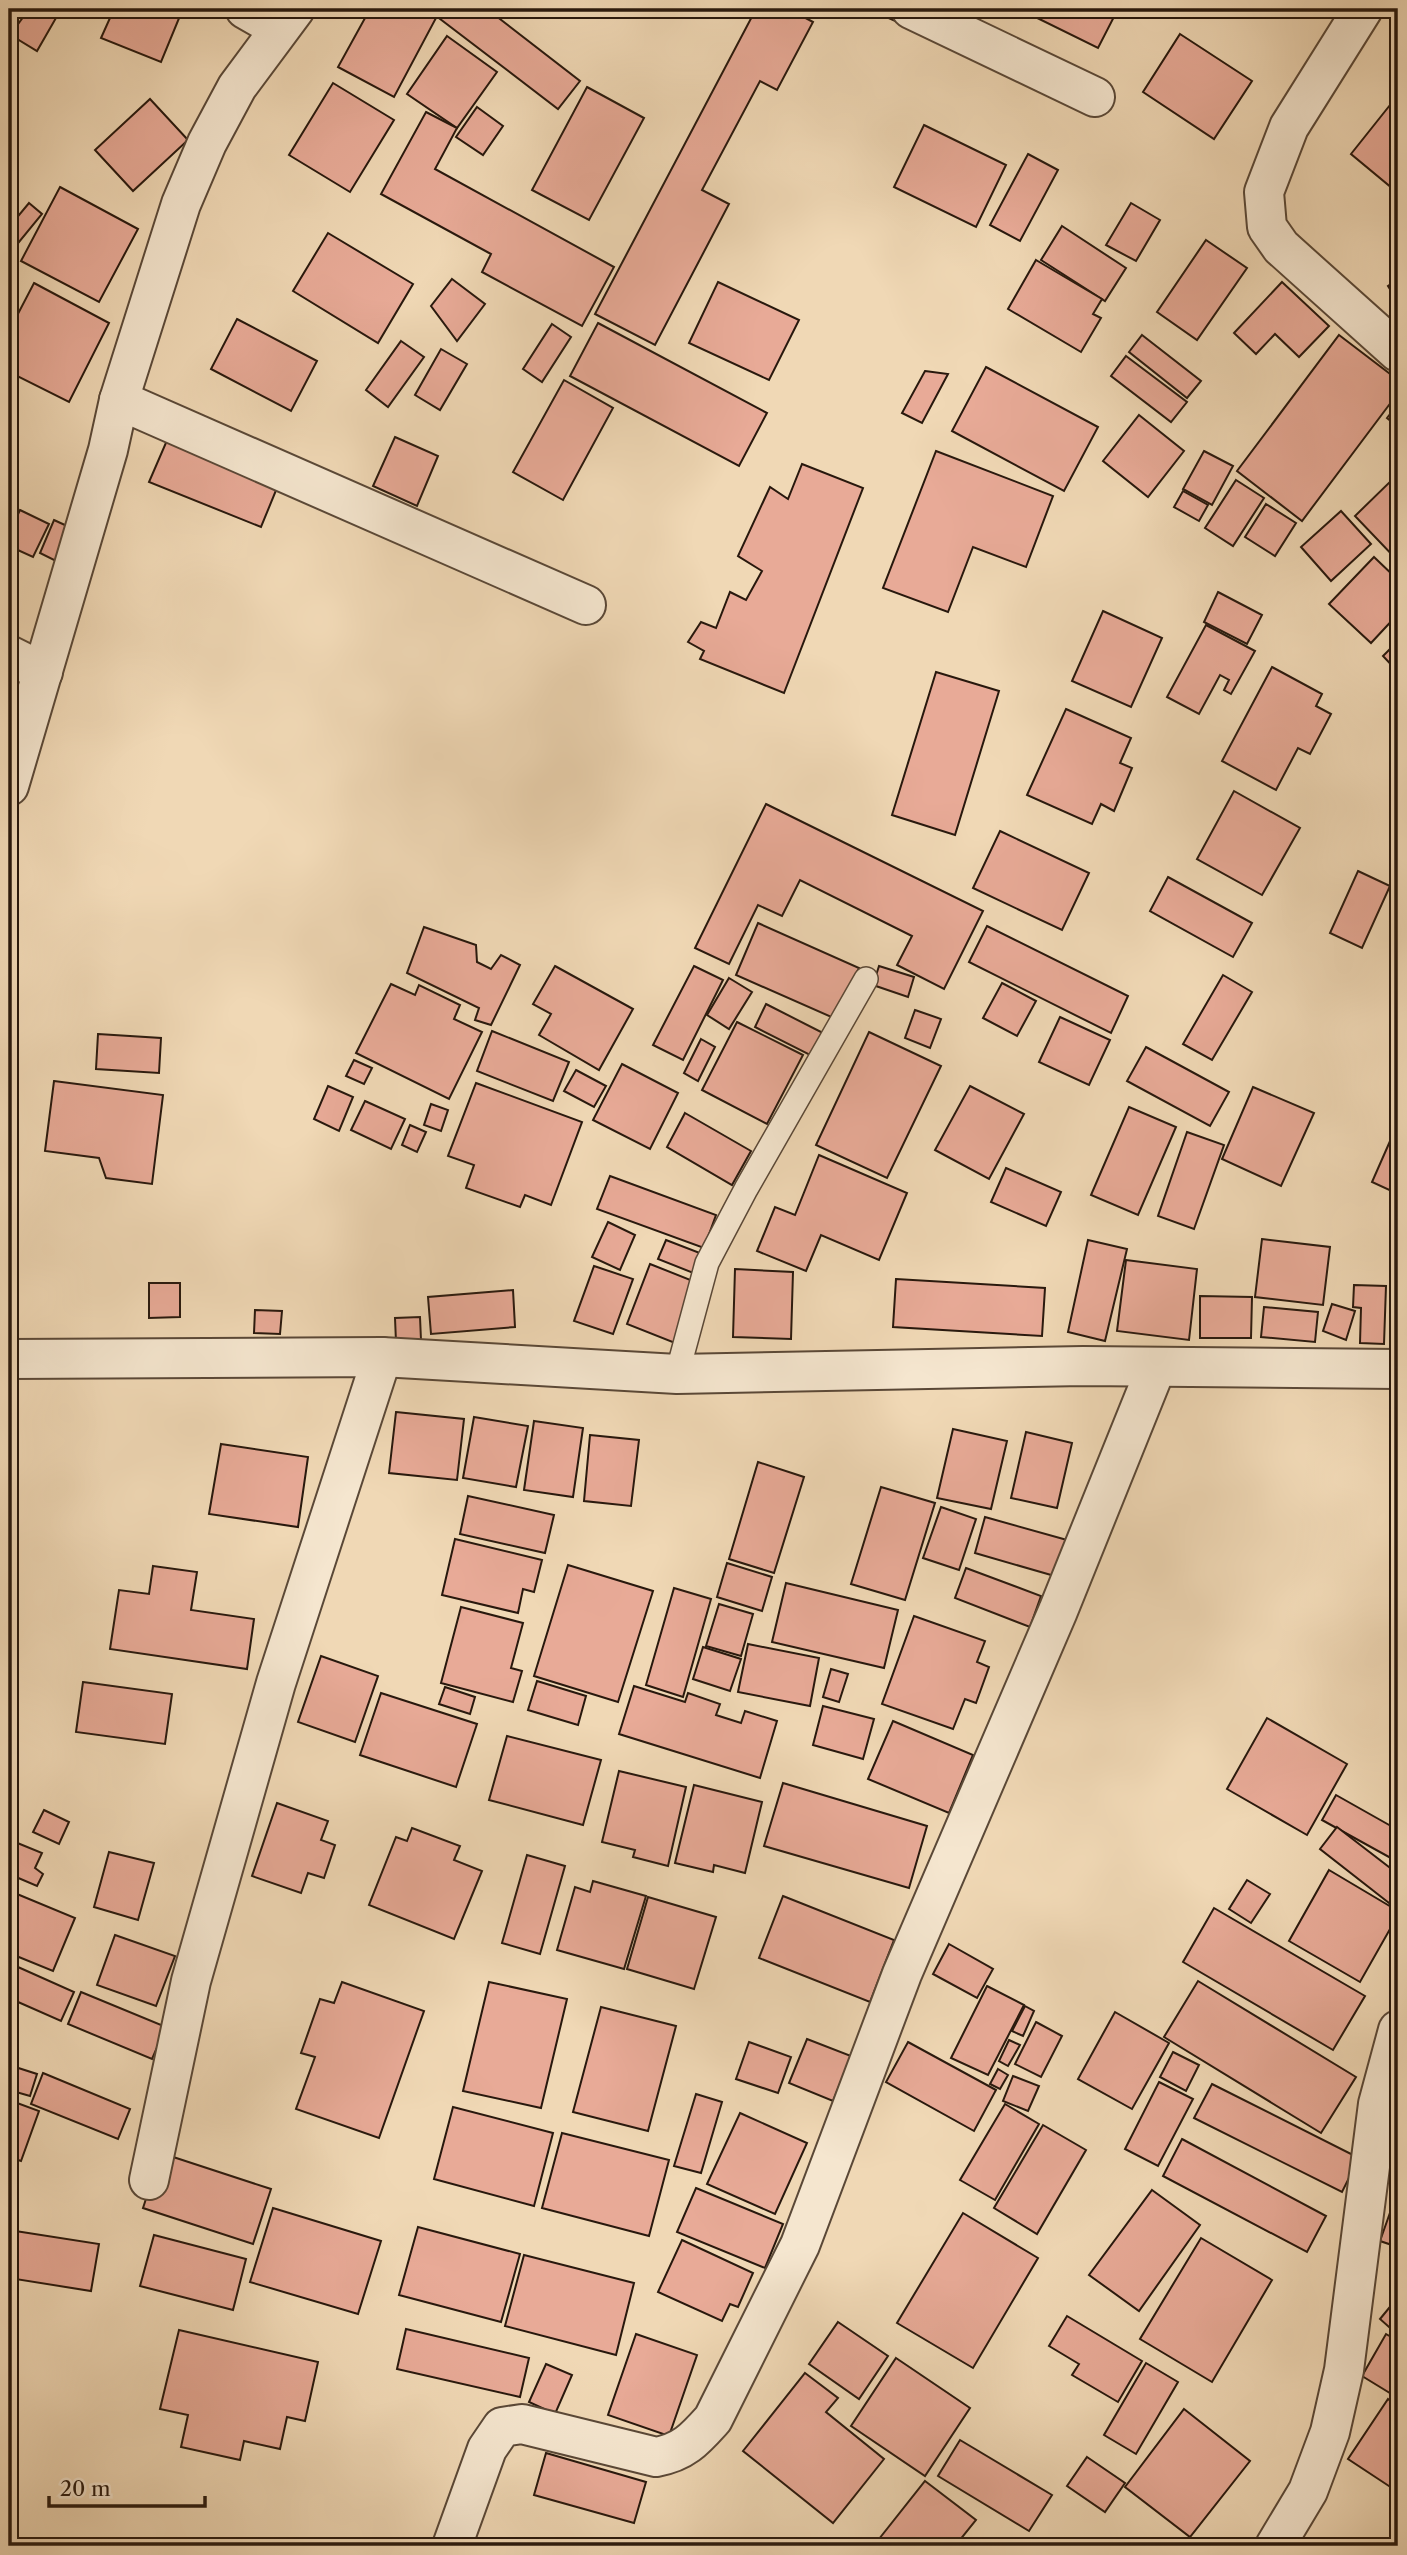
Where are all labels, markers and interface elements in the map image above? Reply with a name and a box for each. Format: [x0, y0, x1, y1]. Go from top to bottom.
scale bar [49, 2464, 205, 2508]
text: 20 m [60, 2476, 111, 2501]

